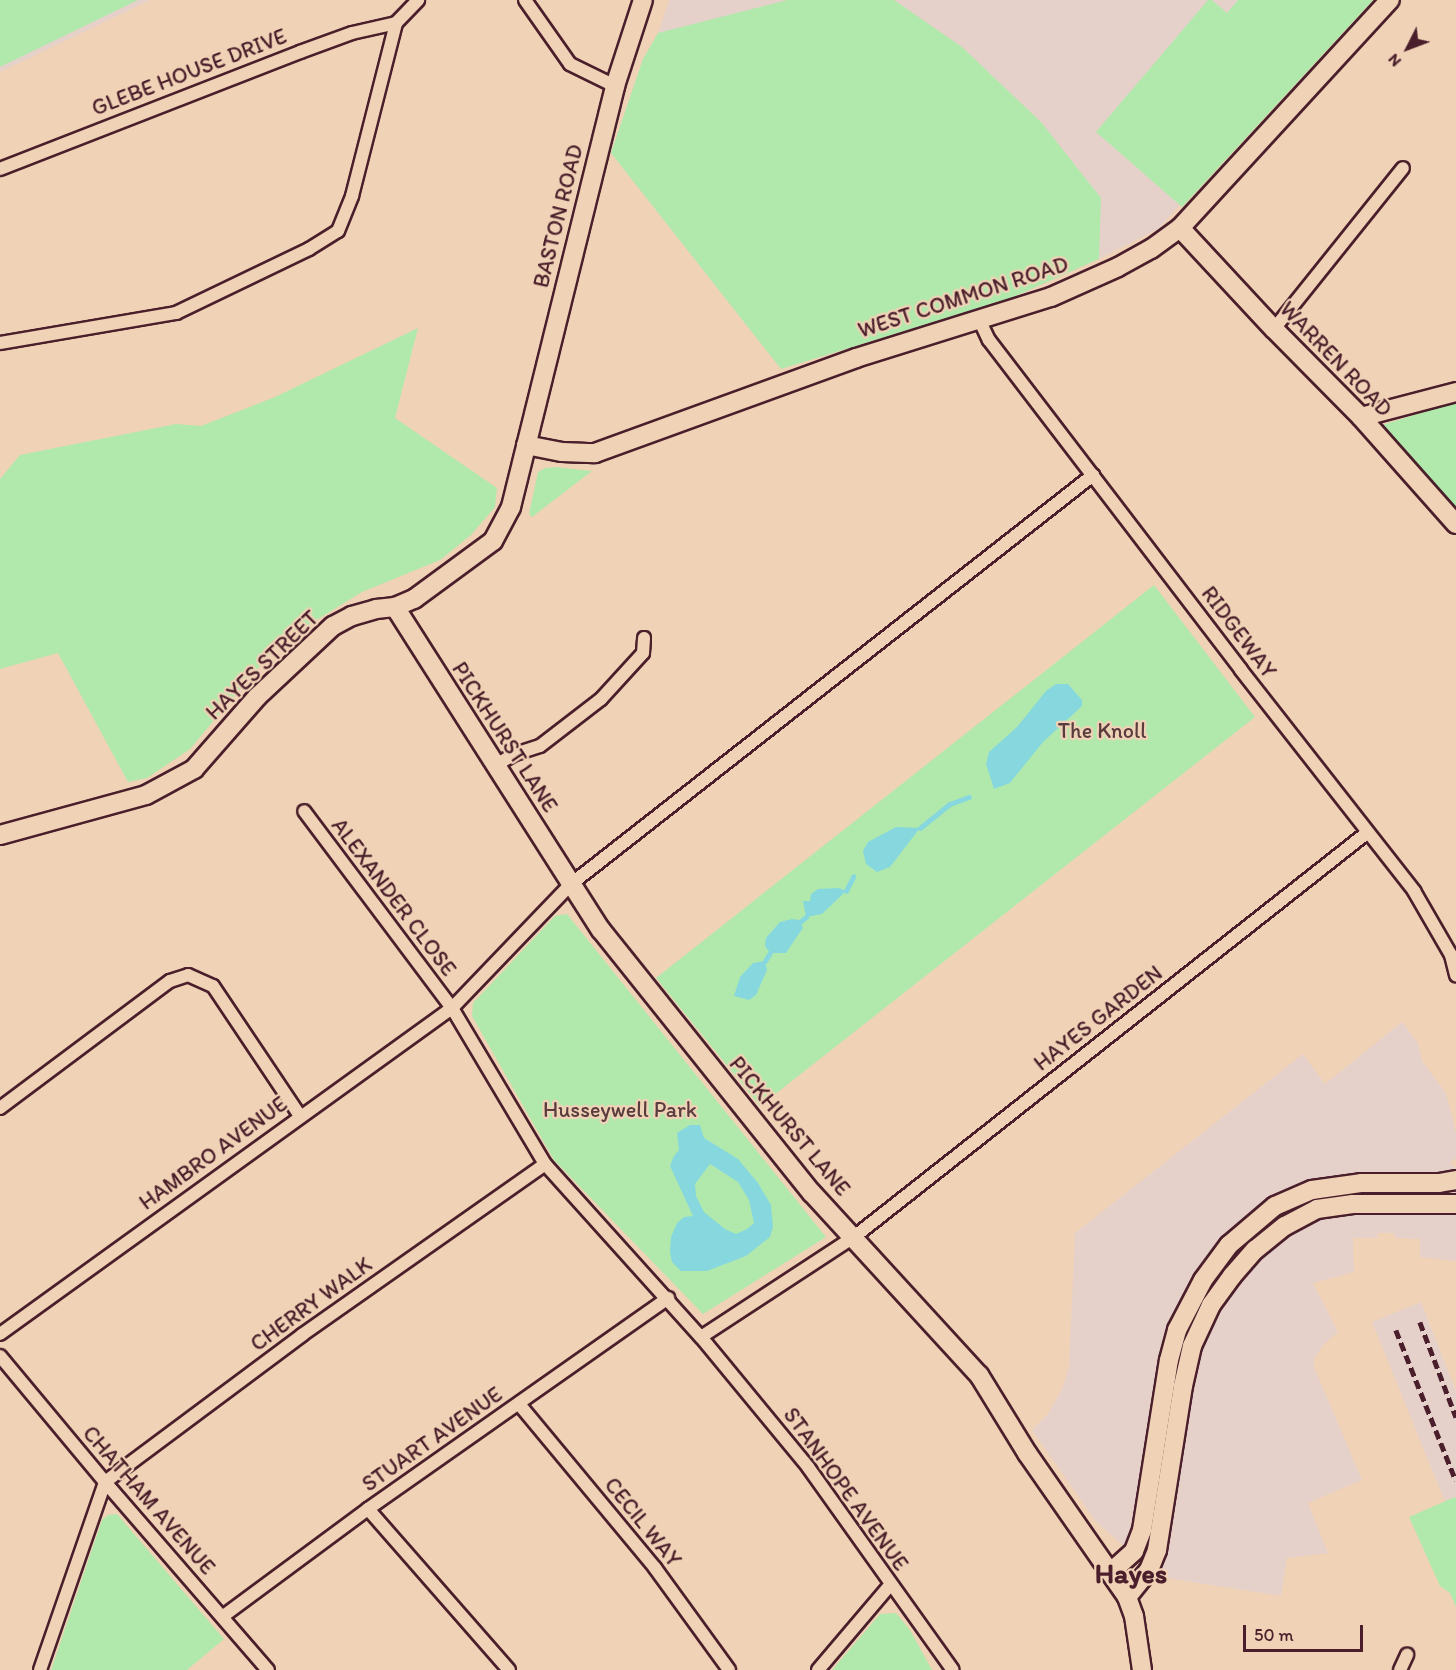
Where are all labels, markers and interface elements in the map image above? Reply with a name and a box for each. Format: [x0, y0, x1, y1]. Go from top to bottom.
north arrow [1378, 18, 1438, 78]
street label: GLEBE HOUSE DRIVE [88, 23, 290, 121]
text: N [1384, 50, 1405, 71]
street label: BASTON ROAD [528, 142, 588, 290]
street label: WEST COMMON ROAD [855, 251, 1071, 343]
street label: WARREN ROAD [1275, 296, 1397, 422]
street label: RIDGEWAY [1196, 581, 1282, 683]
street label: HAYES STREET [200, 605, 324, 725]
street label: PICKHURST LANE [446, 657, 564, 817]
park label: The Knoll [1057, 718, 1147, 744]
street label: ALEXANDER CLOSE [326, 813, 462, 981]
street label: HAYES GARDEN [1028, 960, 1168, 1076]
street label: PICKHURST LANE [724, 1051, 856, 1201]
street label: HAMBRO AVENUE [134, 1091, 292, 1215]
park label: Husseywell Park [543, 1097, 697, 1123]
street label: CHERRY WALK [245, 1251, 377, 1357]
street label: STUART AVENUE [357, 1381, 507, 1497]
street label: STANHOPE AVENUE [778, 1403, 914, 1575]
street label: CHATHAM AVENUE [77, 1420, 221, 1580]
street label: CECIL WAY [599, 1472, 687, 1572]
district label: Hayes [1095, 1556, 1167, 1590]
scale bar [1246, 1613, 1366, 1651]
text: 50 m [1254, 1624, 1294, 1646]

